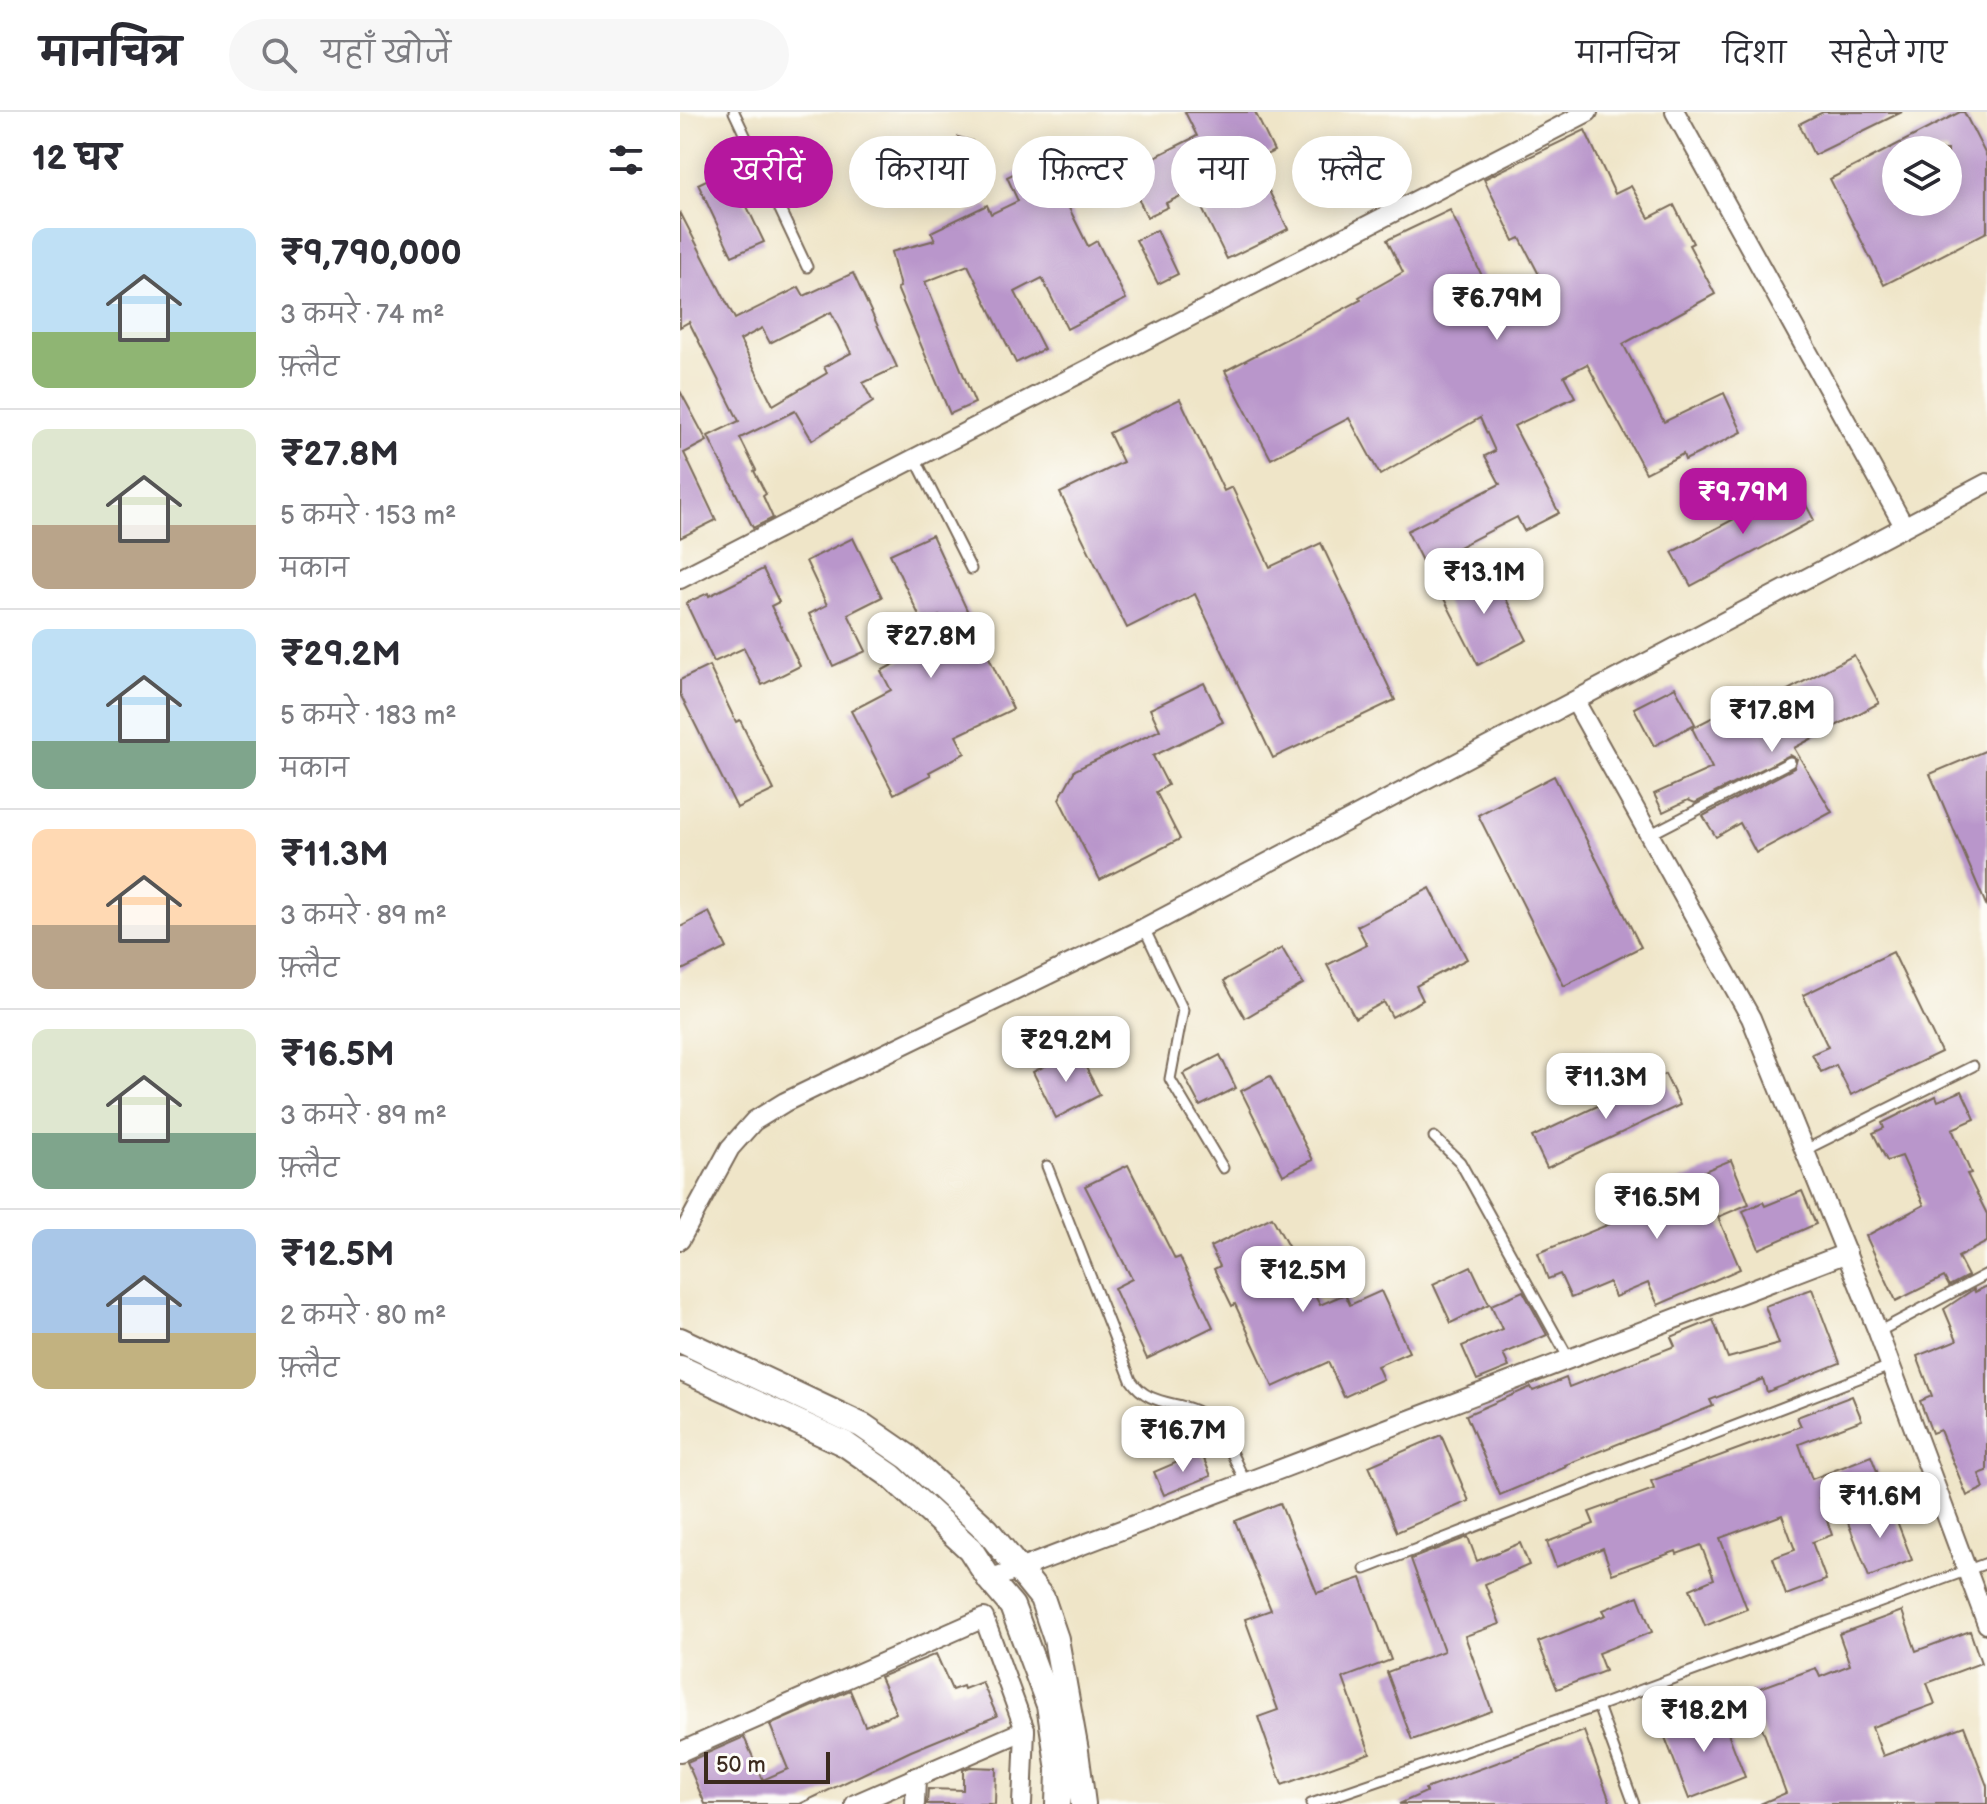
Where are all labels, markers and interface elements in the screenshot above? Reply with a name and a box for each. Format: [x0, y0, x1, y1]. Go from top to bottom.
search box [229, 19, 789, 91]
text: मानचित्र [40, 31, 181, 76]
icon: search [257, 33, 301, 77]
text: यहाँ खोजें [321, 36, 451, 72]
text: मानचित्र [1576, 38, 1679, 71]
text: दिशा [1723, 38, 1786, 71]
text: सहेजे गए [1830, 38, 1947, 71]
chip: खरीदें [704, 136, 833, 208]
chip: किराया [849, 136, 996, 208]
chip: फ़िल्टर [1012, 136, 1155, 208]
chip: नया [1171, 136, 1276, 208]
chip: फ़्लैट [1292, 136, 1412, 208]
map controls [1882, 136, 1962, 216]
button: layers [1882, 136, 1962, 216]
text: 12 घर [32, 138, 121, 179]
icon: filters [604, 138, 648, 182]
text: ₹9,790,000 [280, 233, 462, 274]
icon: home [96, 260, 192, 356]
pin: ₹6.79M [1432, 274, 1562, 342]
text: ₹6.79M [1451, 284, 1543, 315]
text: 3 कमरे · 74 m² [280, 300, 444, 331]
text: फ़्लैट [280, 353, 339, 384]
text: ₹27.8M [280, 434, 399, 475]
icon: home [96, 461, 192, 557]
pin: ₹9.79M [1678, 468, 1808, 536]
text: ₹9.79M [1698, 478, 1788, 509]
text: 5 कमरे · 153 m² [280, 501, 456, 532]
pin: ₹13.1M [1419, 548, 1549, 616]
text: मकान [280, 554, 349, 585]
text: ₹13.1M [1442, 558, 1526, 589]
pin: ₹27.8M [866, 612, 996, 680]
text: ₹27.8M [886, 622, 976, 653]
text: ₹29.2M [280, 634, 401, 675]
icon: home [96, 661, 192, 757]
pin: ₹17.8M [1707, 686, 1837, 754]
text: ₹17.8M [1729, 696, 1815, 727]
text: 5 कमरे · 183 m² [280, 701, 457, 732]
text: मकान [280, 754, 349, 785]
text: ₹11.3M [280, 834, 389, 875]
icon: home [96, 861, 192, 957]
text: 3 कमरे · 89 m² [280, 901, 447, 932]
text: फ़्लैट [280, 954, 339, 985]
pin: ₹29.2M [1001, 1016, 1131, 1084]
text: ₹29.2M [1020, 1026, 1112, 1057]
text: ₹16.5M [280, 1034, 395, 1075]
pin: ₹11.3M [1541, 1053, 1671, 1121]
icon: home [96, 1061, 192, 1157]
text: ₹11.3M [1564, 1063, 1648, 1094]
text: 3 कमरे · 89 m² [280, 1101, 447, 1132]
text: फ़्लैट [280, 1154, 339, 1185]
pin: ₹16.5M [1592, 1173, 1722, 1241]
text: ₹16.5M [1613, 1183, 1701, 1214]
text: ₹12.5M [280, 1234, 394, 1275]
pin: ₹12.5M [1238, 1246, 1368, 1314]
text: ₹12.5M [1259, 1256, 1347, 1287]
icon: home [96, 1261, 192, 1357]
text: 2 कमरे · 80 m² [280, 1301, 446, 1332]
text: फ़्लैट [280, 1354, 339, 1385]
pin: ₹16.7M [1118, 1406, 1248, 1474]
text: ₹16.7M [1139, 1416, 1227, 1447]
pin: ₹11.6M [1815, 1472, 1945, 1540]
text: ₹11.6M [1838, 1482, 1922, 1513]
pin: ₹18.2M [1639, 1686, 1769, 1754]
text: ₹18.2M [1660, 1696, 1748, 1727]
scale bar [704, 1748, 830, 1784]
text: 50 m [716, 1752, 766, 1779]

